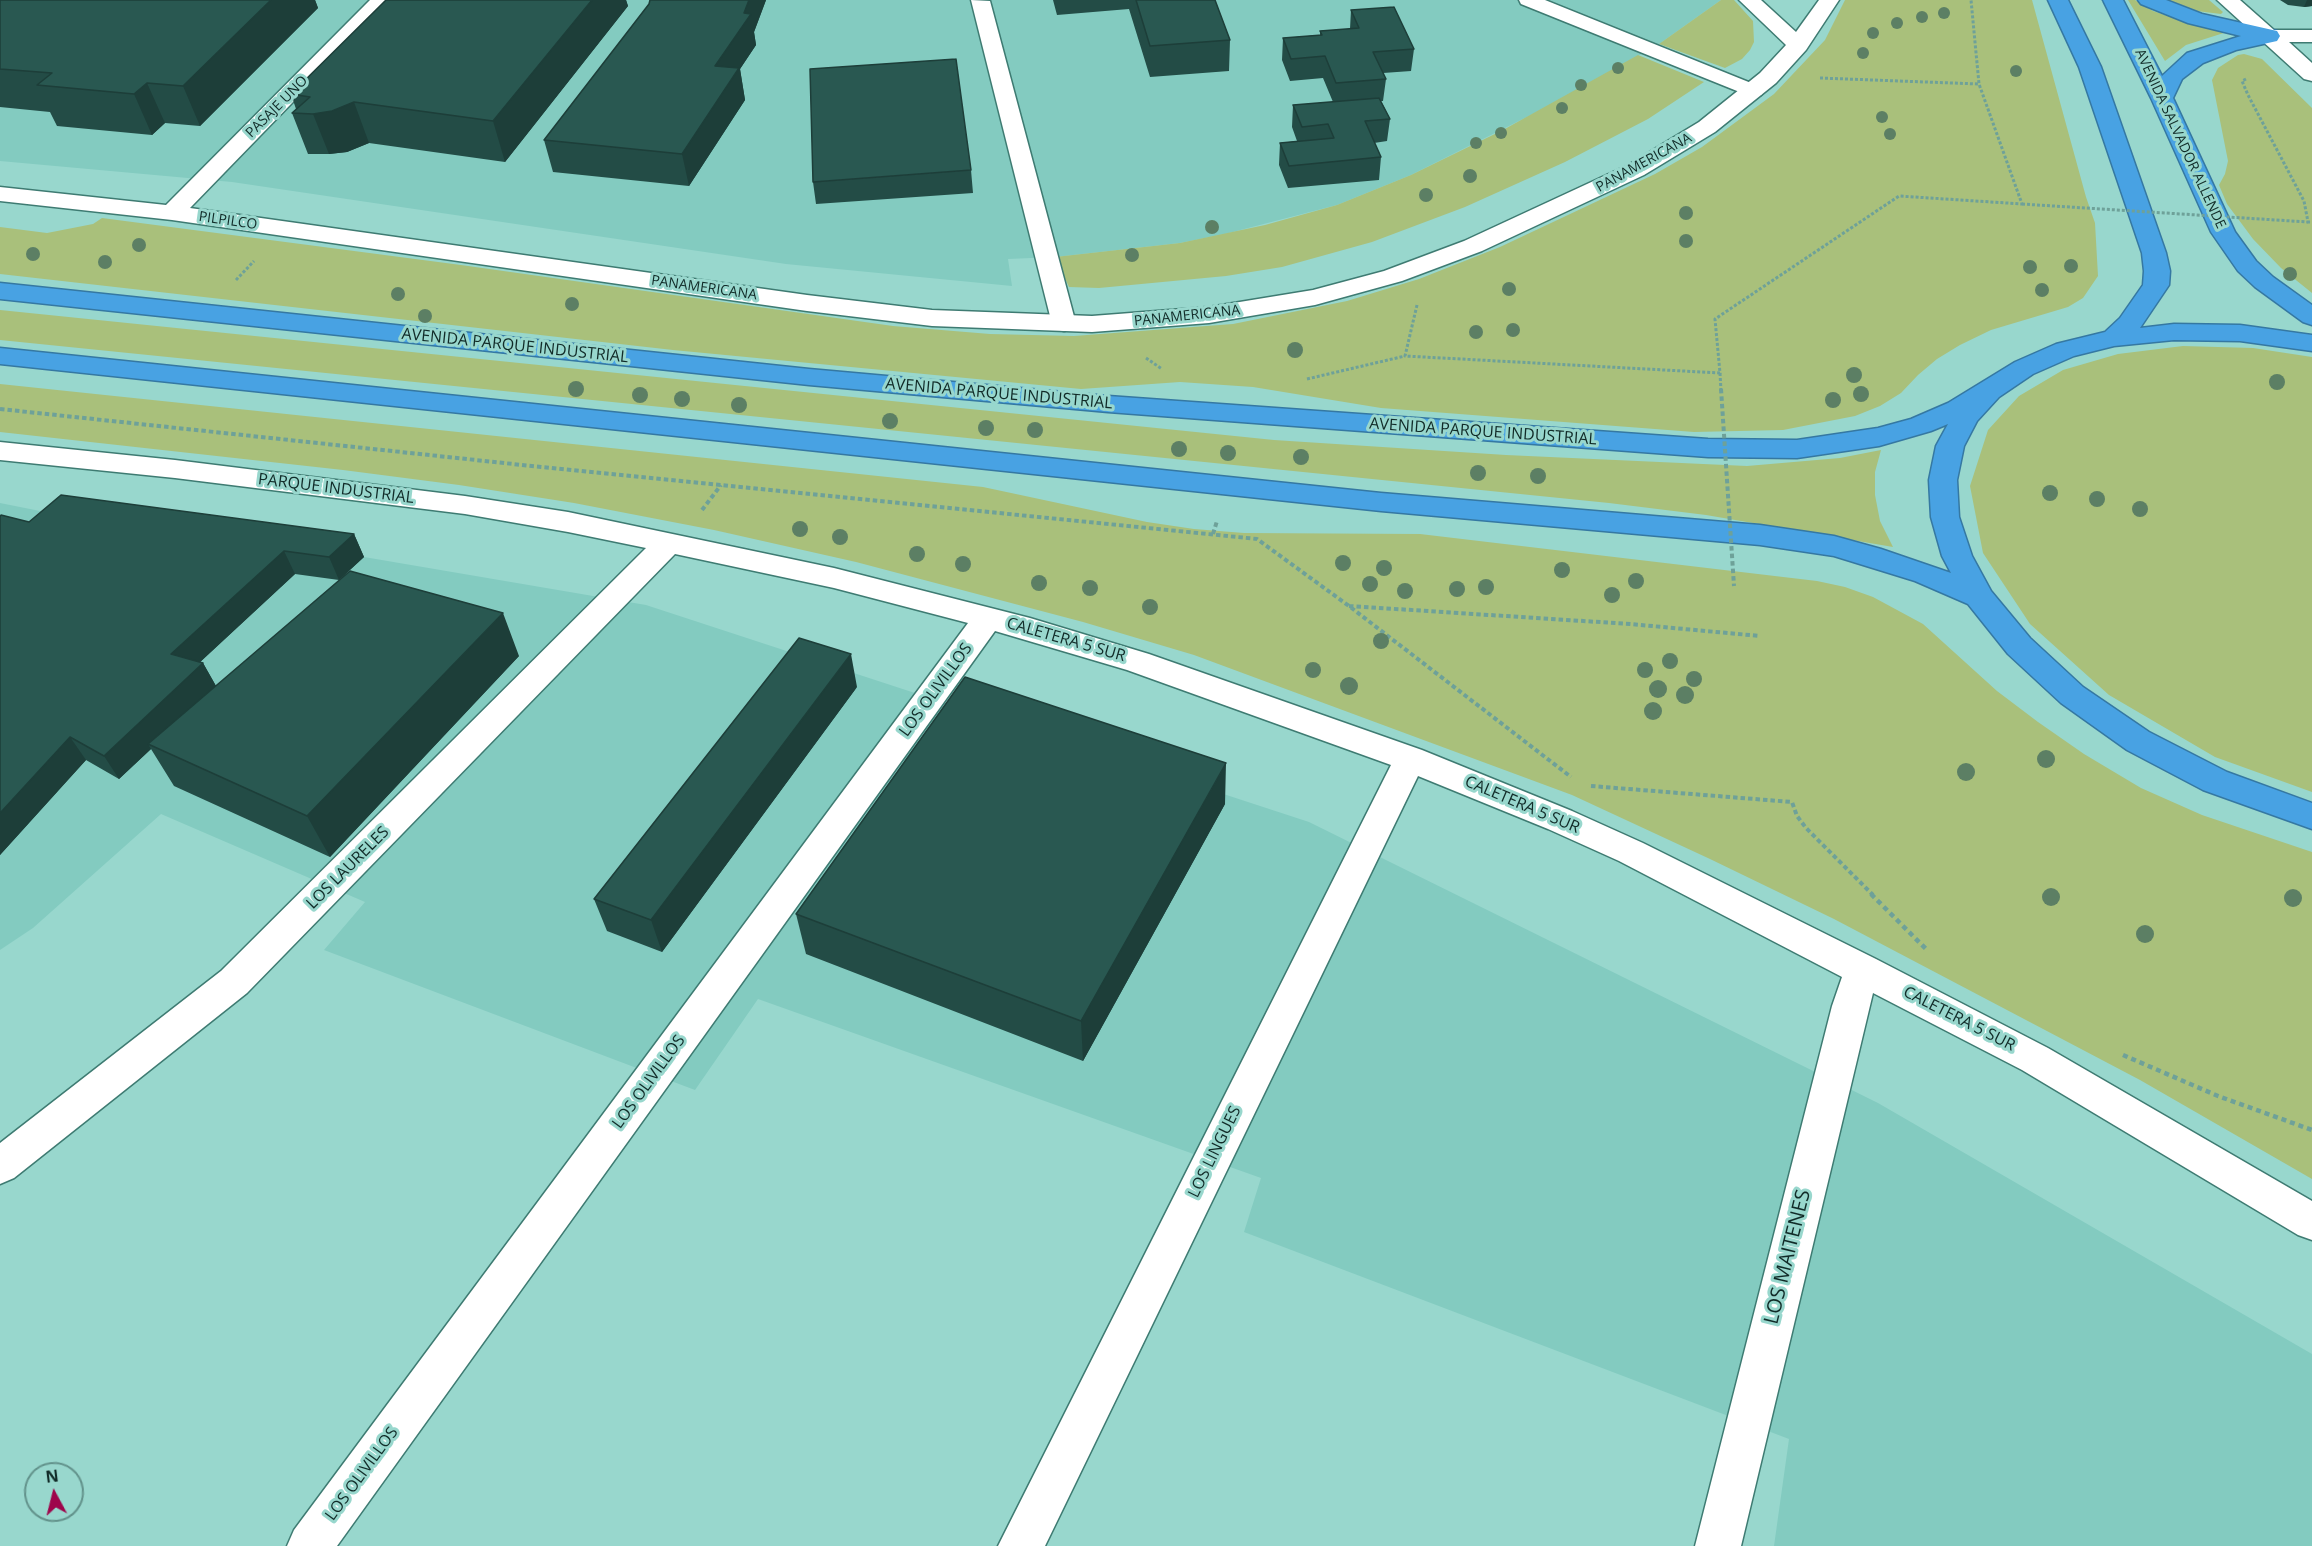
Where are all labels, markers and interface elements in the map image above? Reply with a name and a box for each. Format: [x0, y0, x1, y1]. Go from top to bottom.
street label: AVENIDA SALVADOR ALLENDE [2131, 47, 2229, 231]
street label: PASAJE UNO [243, 73, 311, 141]
street label: PANAMERICANA [1593, 130, 1695, 196]
street label: PILPILCO [198, 209, 258, 233]
street label: PANAMERICANA [650, 272, 758, 304]
street label: PANAMERICANA [1133, 302, 1241, 330]
street label: AVENIDA PARQUE INDUSTRIAL [401, 325, 629, 367]
street label: AVENIDA PARQUE INDUSTRIAL [885, 375, 1113, 413]
street label: AVENIDA PARQUE INDUSTRIAL [1369, 414, 1597, 450]
street label: PARQUE INDUSTRIAL [257, 470, 415, 508]
street label: CALETERA 5 SUR [1004, 614, 1128, 666]
street label: LOS OLIVILLOS [896, 639, 976, 741]
street label: CALETERA 5 SUR [1462, 772, 1582, 838]
street label: LOS LAURELES [303, 823, 393, 913]
street label: CALETERA 5 SUR [1900, 983, 2018, 1055]
street label: LOS OLIVILLOS [609, 1031, 689, 1133]
street label: LOS LINGUES [1185, 1103, 1245, 1201]
street label: LOS MAITENES [1760, 1187, 1816, 1327]
street label: LOS OLIVILLOS [322, 1423, 402, 1525]
north arrow [24, 1462, 84, 1522]
text: N [44, 1464, 60, 1488]

